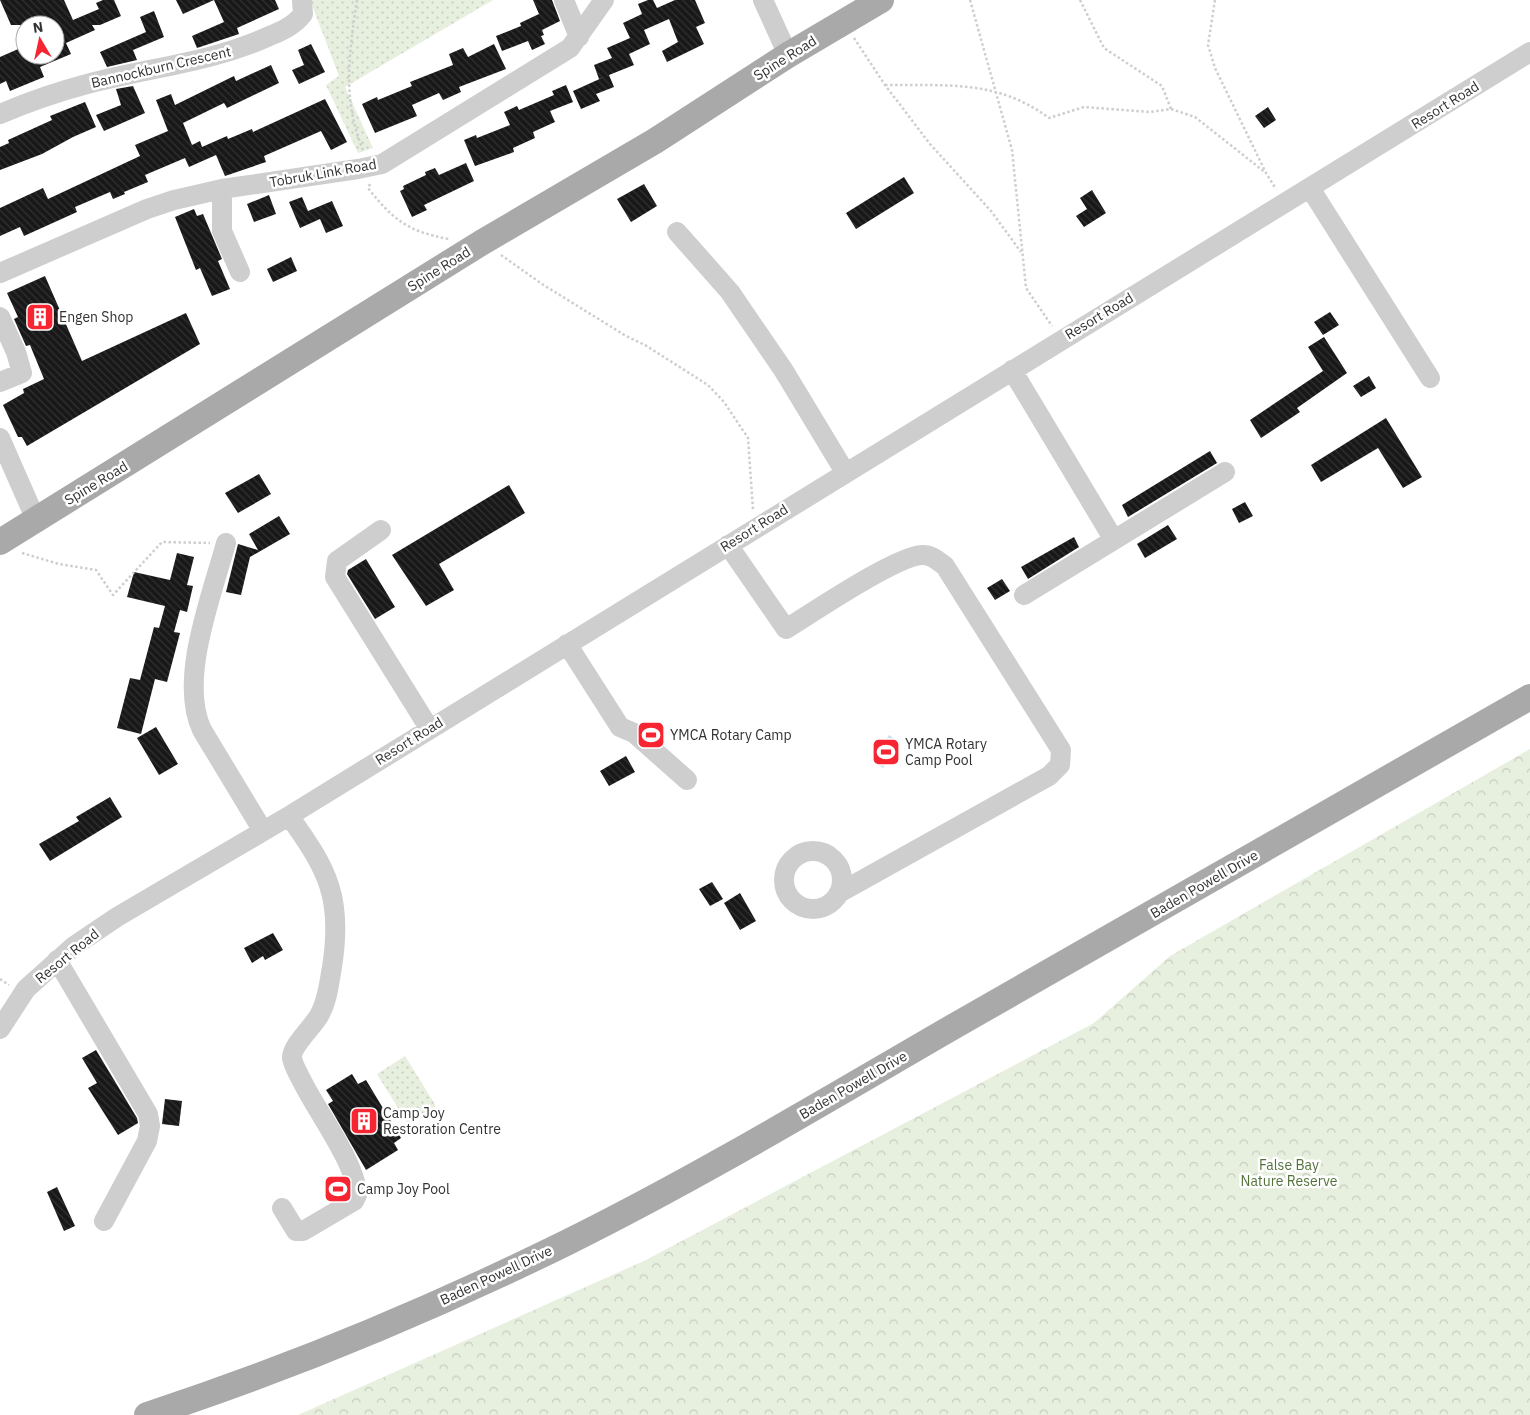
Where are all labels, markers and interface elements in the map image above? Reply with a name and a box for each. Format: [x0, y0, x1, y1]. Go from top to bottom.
north arrow [15, 15, 65, 65]
text: N [32, 17, 44, 37]
street label: Spine Road [750, 32, 820, 84]
street label: Bannockburn Crescent [89, 42, 233, 92]
street label: Resort Road [1408, 77, 1482, 133]
street label: Tobruk Link Road [268, 155, 378, 191]
street label: Spine Road [404, 243, 474, 295]
street label: Resort Road [1061, 289, 1137, 343]
building icon: Engen Shop [25, 302, 55, 332]
place label: Engen Shop [59, 308, 133, 326]
street label: Spine Road [61, 457, 131, 509]
street label: Resort Road [717, 500, 791, 556]
street label: Resort Road [372, 713, 446, 769]
sports icon: YMCA Rotary Camp [636, 720, 666, 750]
place label: YMCA Rotary Camp [670, 726, 792, 744]
place label: YMCA Rotary Camp Pool [905, 735, 987, 769]
sports icon: YMCA Rotary Camp Pool [871, 737, 901, 767]
street label: Baden Powell Drive [1147, 846, 1261, 922]
street label: Resort Road [32, 925, 102, 987]
street label: Baden Powell Drive [796, 1047, 910, 1123]
place label: Camp Joy Restoration Centre [383, 1104, 501, 1138]
building icon: Camp Joy Restoration Centre [349, 1106, 379, 1136]
park label: False Bay Nature Reserve [1241, 1156, 1338, 1190]
sports icon: Camp Joy Pool [323, 1174, 353, 1204]
place label: Camp Joy Pool [357, 1180, 450, 1198]
street label: Baden Powell Drive [437, 1241, 555, 1309]

